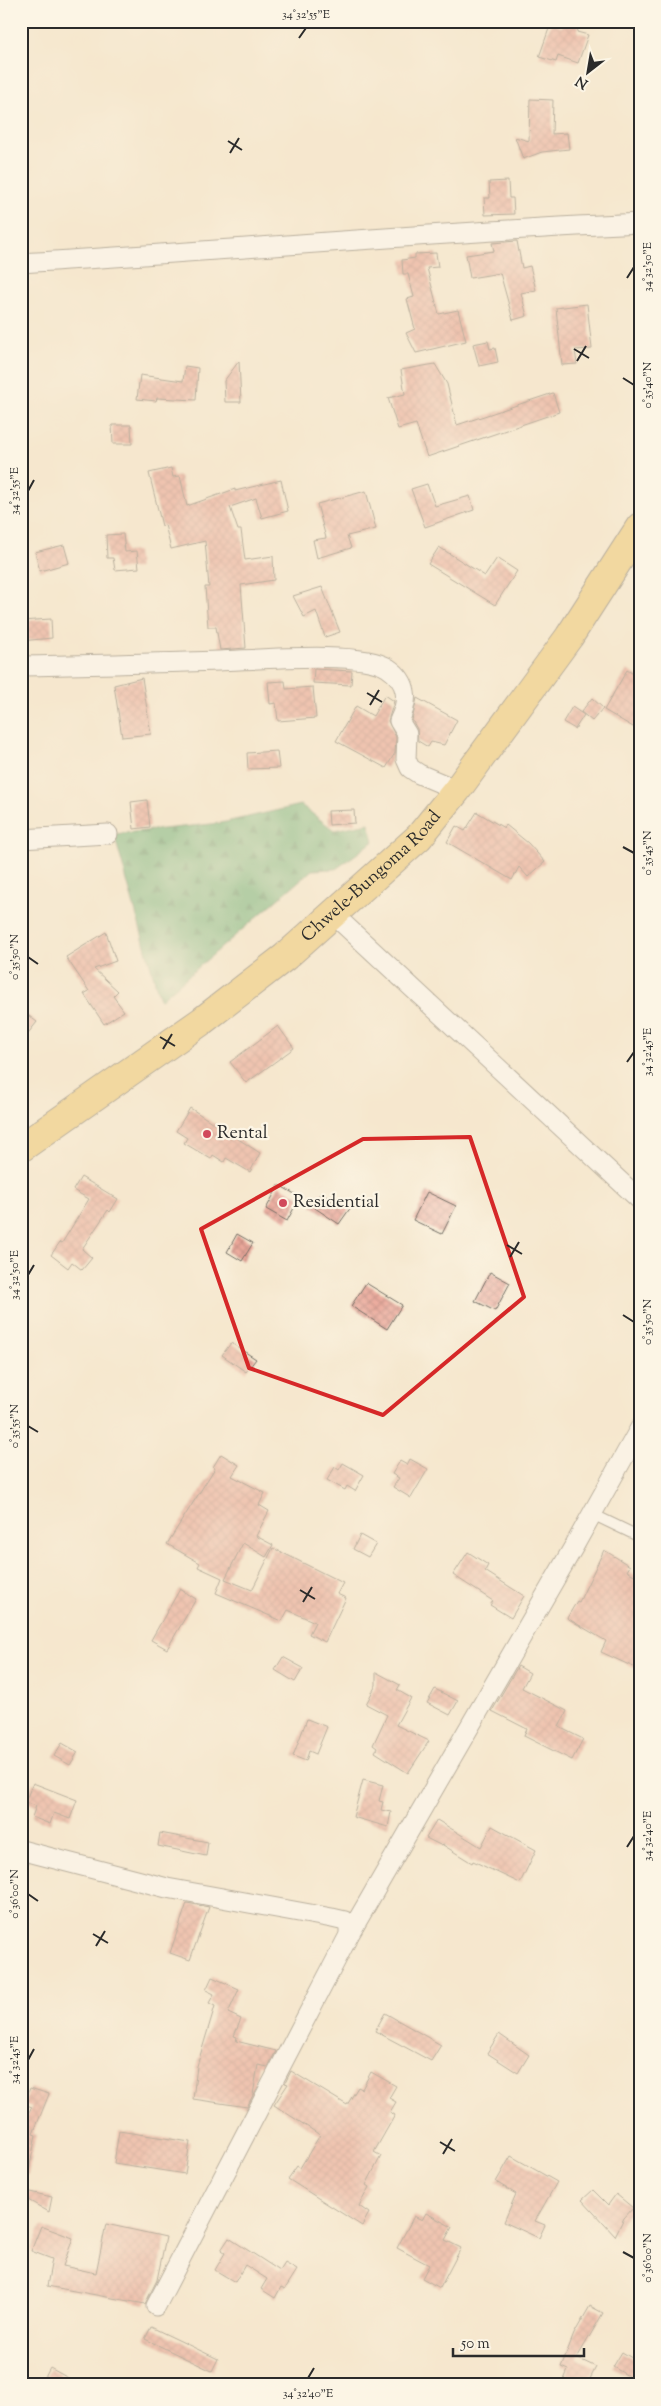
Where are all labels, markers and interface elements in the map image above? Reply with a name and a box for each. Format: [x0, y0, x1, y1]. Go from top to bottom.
text: 34°32'55"E [282, 6, 331, 24]
north arrow [564, 48, 614, 98]
text: N [572, 70, 592, 93]
text: 34°32'50"E [639, 241, 657, 292]
text: 0°35'40"N [639, 361, 657, 408]
text: 34°32'55"E [6, 466, 24, 515]
street label: Chwele-Bungoma Road [296, 805, 448, 949]
text: 0°35'45"N [639, 830, 657, 876]
text: 0°35'50"N [6, 933, 24, 980]
text: 34°32'45"E [639, 1027, 657, 1076]
place label: Rental [217, 1121, 268, 1147]
marker: Rental [201, 1128, 213, 1140]
place label: Residential [293, 1190, 379, 1216]
marker: Residential [277, 1197, 289, 1209]
text: 34°32'50"E [6, 1249, 24, 1300]
text: 0°35'50"N [639, 1298, 657, 1345]
text: 0°35'55"N [6, 1403, 24, 1448]
text: 34°32'40"E [639, 1810, 657, 1861]
text: 0°36'00"N [6, 1869, 24, 1919]
text: 34°32'45"E [6, 2035, 24, 2084]
text: 0°36'00"N [639, 2233, 657, 2283]
scale bar [453, 2326, 585, 2358]
text: 50 m [460, 2334, 490, 2355]
text: 34°32'40"E [283, 2385, 334, 2403]

